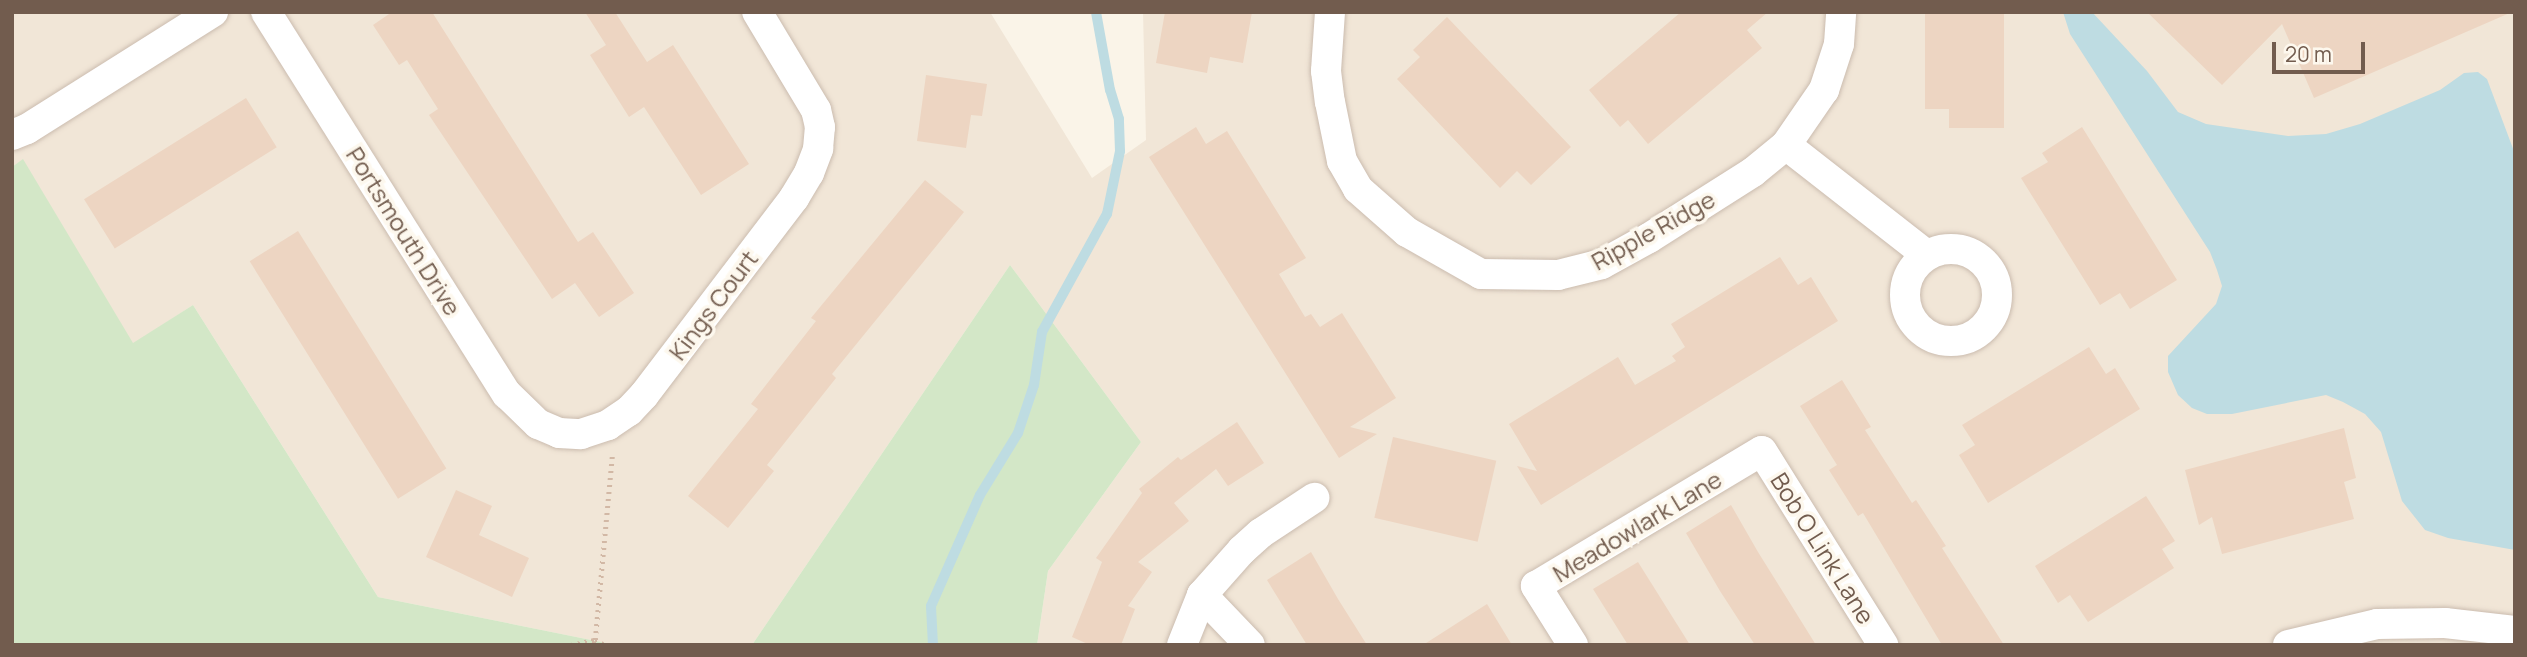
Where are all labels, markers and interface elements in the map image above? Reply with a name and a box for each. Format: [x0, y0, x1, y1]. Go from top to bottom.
scale bar [2275, 28, 2368, 72]
text: 20 m [2285, 40, 2332, 68]
street label: Portsmouth Drive [341, 142, 467, 320]
street label: Ripple Ridge [1586, 184, 1720, 276]
street label: Kings Court [663, 245, 763, 365]
street label: Meadowlark Lane [1547, 464, 1727, 588]
street label: Bob O Link Lane [1765, 467, 1881, 629]

